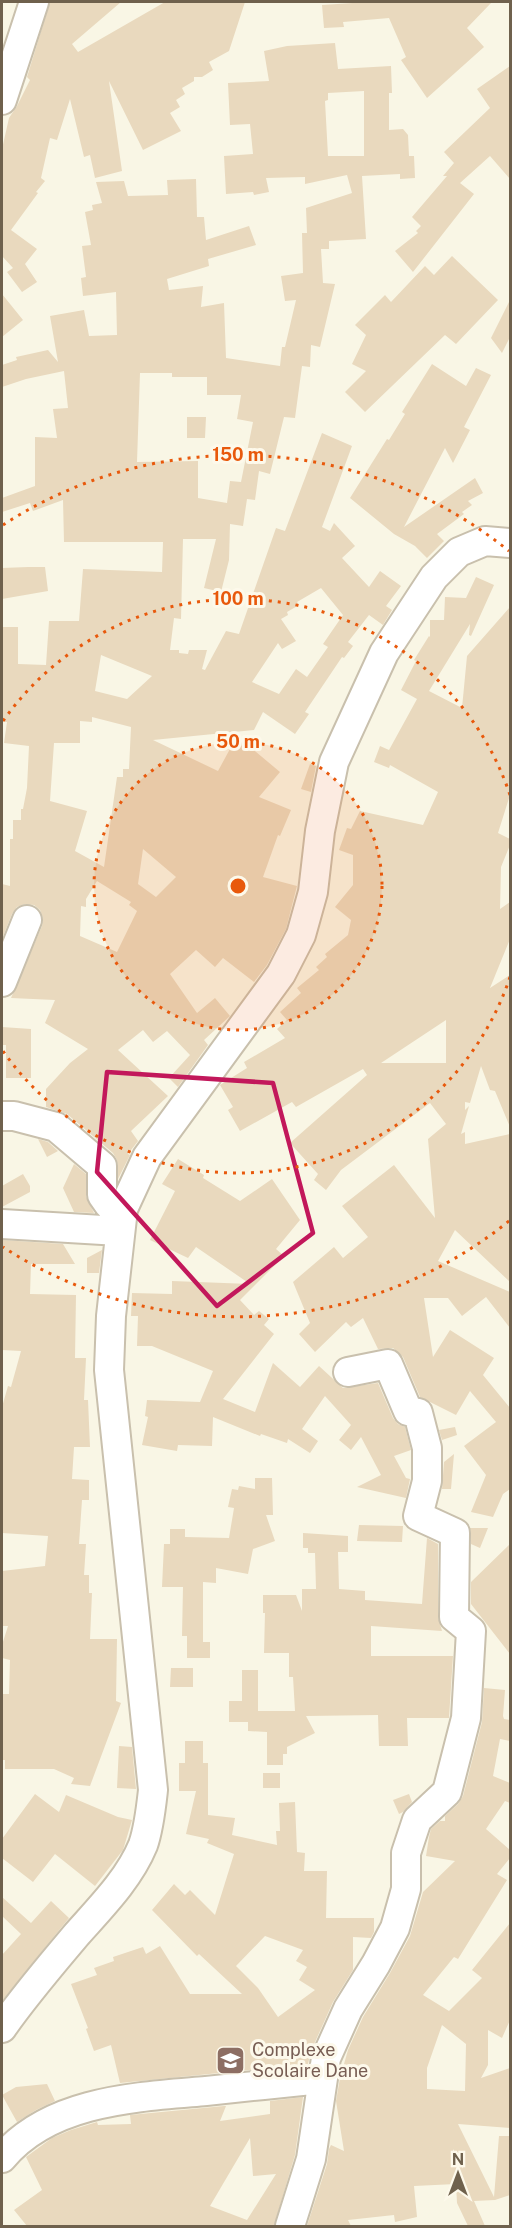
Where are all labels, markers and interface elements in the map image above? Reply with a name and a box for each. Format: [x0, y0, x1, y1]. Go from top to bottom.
text: 150 m [212, 444, 264, 465]
text: 100 m [212, 588, 264, 609]
text: 50 m [216, 731, 260, 752]
centre of rings [228, 876, 248, 896]
place label: Complexe Scolaire Dane [252, 2039, 368, 2081]
school or university icon: Complexe Scolaire Dane [215, 2044, 247, 2076]
north arrow [428, 2144, 488, 2204]
text: N [452, 2150, 464, 2169]

